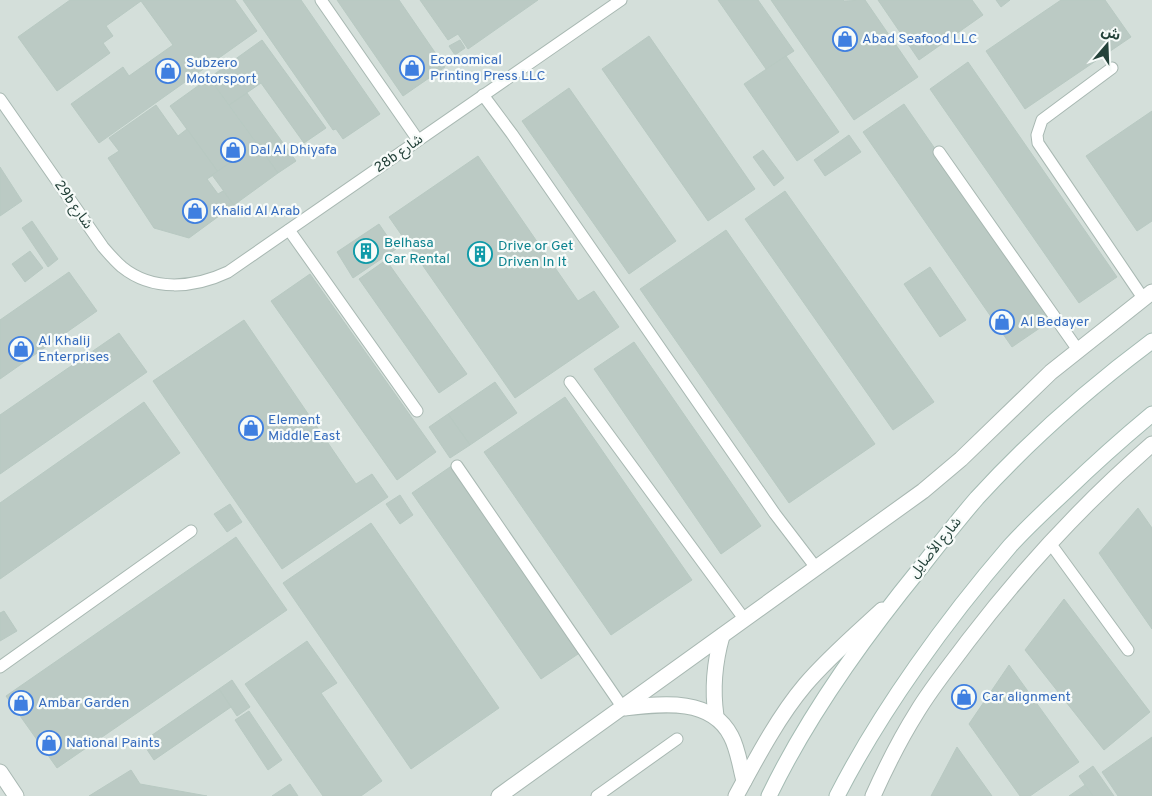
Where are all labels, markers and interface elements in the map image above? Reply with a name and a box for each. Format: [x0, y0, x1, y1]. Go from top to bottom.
north arrow [1082, 20, 1132, 70]
text: ش [1099, 23, 1123, 45]
shop icon: Abad Seafood LLC [832, 26, 858, 52]
place label: Abad Seafood LLC [862, 31, 977, 48]
place label: Economical Printing Press LLC [430, 52, 546, 85]
place label: Subzero Motorsport [186, 55, 257, 88]
shop icon: Economical Printing Press LLC [399, 55, 425, 81]
shop icon: Subzero Motorsport [155, 58, 181, 84]
street label: 28b شارع [371, 131, 427, 178]
shop icon: Dal Al Dhiyafa [220, 137, 246, 163]
place label: Dal Al Dhiyafa [250, 142, 337, 159]
street label: 29b شارع [49, 177, 96, 233]
shop icon: Khalid Al Arab [182, 198, 208, 224]
place label: Khalid Al Arab [212, 203, 300, 220]
place label: Belhasa Car Rental [384, 235, 450, 268]
building icon: Belhasa Car Rental [353, 238, 379, 264]
place label: Drive or Get Driven In It [498, 238, 573, 271]
building icon: Drive or Get Driven In It [467, 241, 493, 267]
shop icon: Al Bedayer [989, 309, 1015, 335]
place label: Al Bedayer [1020, 314, 1090, 331]
place label: Al Khalij Enterprises [38, 333, 109, 366]
shop icon: Al Khalij Enterprises [8, 336, 34, 362]
place label: Element Middle East [268, 412, 340, 445]
shop icon: Element Middle East [238, 415, 264, 441]
street label: شارع الأصايل [906, 514, 966, 582]
shop icon: Car alignment [951, 684, 977, 710]
place label: Car alignment [982, 689, 1071, 706]
shop icon: Ambar Garden [8, 690, 34, 716]
place label: Ambar Garden [38, 695, 129, 712]
shop icon: National Paints [36, 730, 62, 756]
place label: National Paints [66, 735, 160, 752]

